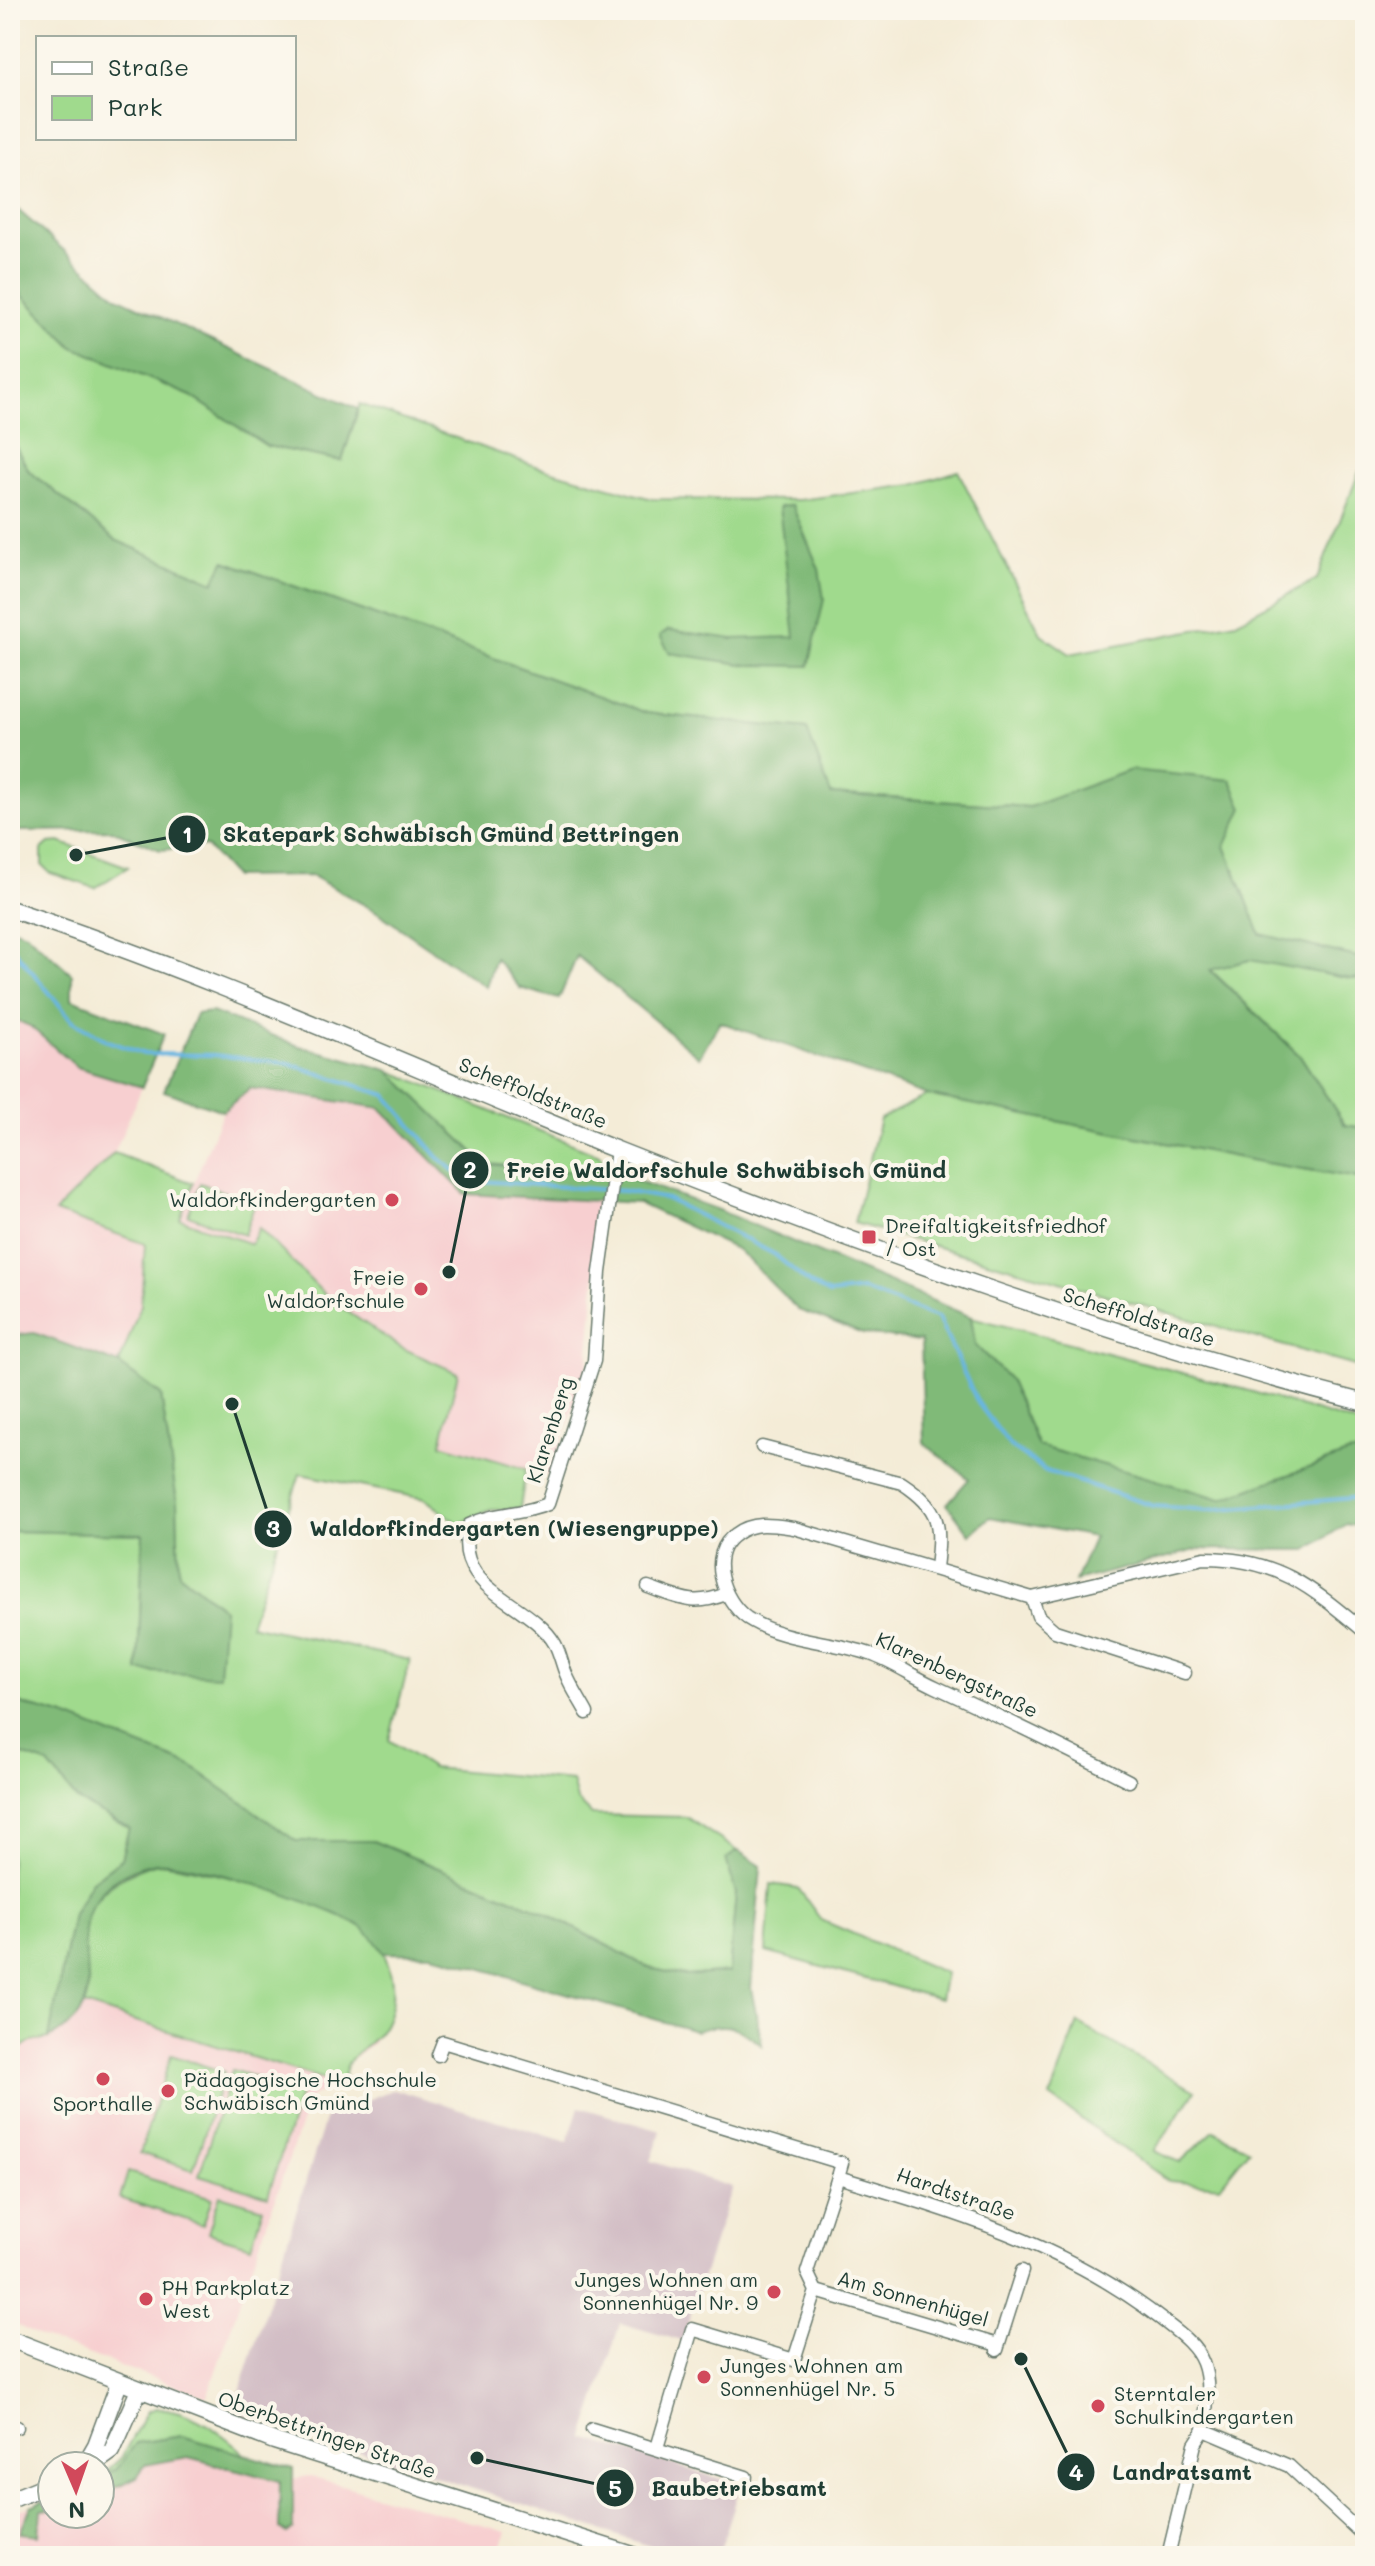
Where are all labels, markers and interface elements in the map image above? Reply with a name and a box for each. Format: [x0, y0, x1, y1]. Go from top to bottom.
legend [36, 36, 296, 140]
text: Straße [108, 51, 189, 82]
text: Park [108, 91, 162, 122]
callout: Skatepark Schwäbisch Gmünd Bettringen [167, 811, 696, 857]
text: 1 [182, 818, 192, 849]
text: Skatepark Schwäbisch Gmünd Bettringen [223, 819, 679, 848]
street label: Scheffoldstraße [455, 1050, 611, 1134]
callout: Freie Waldorfschule Schwäbisch Gmünd [450, 1147, 962, 1193]
text: 2 [463, 1153, 477, 1184]
text: Freie Waldorfschule Schwäbisch Gmünd [506, 1155, 946, 1184]
place label: Waldorfkindergarten [169, 1186, 376, 1212]
marker: Waldorfkindergarten [383, 1191, 401, 1209]
place label: Dreifaltigkeitsfriedhof / Ost [885, 1212, 1108, 1261]
marker: Dreifaltigkeitsfriedhof / Ost [860, 1228, 878, 1246]
place label: Freie Waldorfschule [267, 1264, 405, 1313]
marker: Freie Waldorfschule [412, 1280, 430, 1298]
street label: Scheffoldstraße [1060, 1281, 1219, 1352]
street label: Klarenberg [520, 1373, 578, 1486]
callout: Waldorfkindergarten (Wiesengruppe) [253, 1506, 734, 1552]
text: 3 [266, 1512, 280, 1543]
text: Waldorfkindergarten (Wiesengruppe) [309, 1513, 719, 1542]
street label: Klarenbergstraße [872, 1625, 1043, 1723]
place label: Pädagogische Hochschule Schwäbisch Gmünd [184, 2066, 437, 2115]
marker: Sporthalle [94, 2070, 112, 2088]
marker: Pädagogische Hochschule Schwäbisch Gmünd [159, 2082, 177, 2100]
place label: Sporthalle [53, 2090, 153, 2116]
street label: Hardtstraße [893, 2161, 1019, 2226]
street label: Am Sonnenhügel [835, 2264, 992, 2332]
place label: Junges Wohnen am Sonnenhügel Nr. 9 [575, 2266, 758, 2315]
place label: PH Parkplatz West [162, 2274, 290, 2323]
marker: Junges Wohnen am Sonnenhügel Nr. 9 [765, 2283, 783, 2301]
marker: PH Parkplatz West [137, 2290, 155, 2308]
place label: Junges Wohnen am Sonnenhügel Nr. 5 [720, 2352, 903, 2401]
marker: Junges Wohnen am Sonnenhügel Nr. 5 [695, 2368, 713, 2386]
place label: Sterntaler Schulkindergarten [1114, 2380, 1294, 2429]
street label: Oberbettringer Straße [215, 2384, 440, 2484]
marker: Sterntaler Schulkindergarten [1089, 2397, 1107, 2415]
callout: Landratsamt [1056, 2449, 1267, 2495]
north arrow [36, 2450, 116, 2530]
text: 4 [1068, 2456, 1084, 2487]
text: Landratsamt [1112, 2457, 1252, 2486]
callout: Baubetriebsamt [595, 2465, 843, 2511]
text: 5 [608, 2472, 622, 2503]
text: Baubetriebsamt [651, 2473, 827, 2502]
text: N [68, 2496, 86, 2525]

